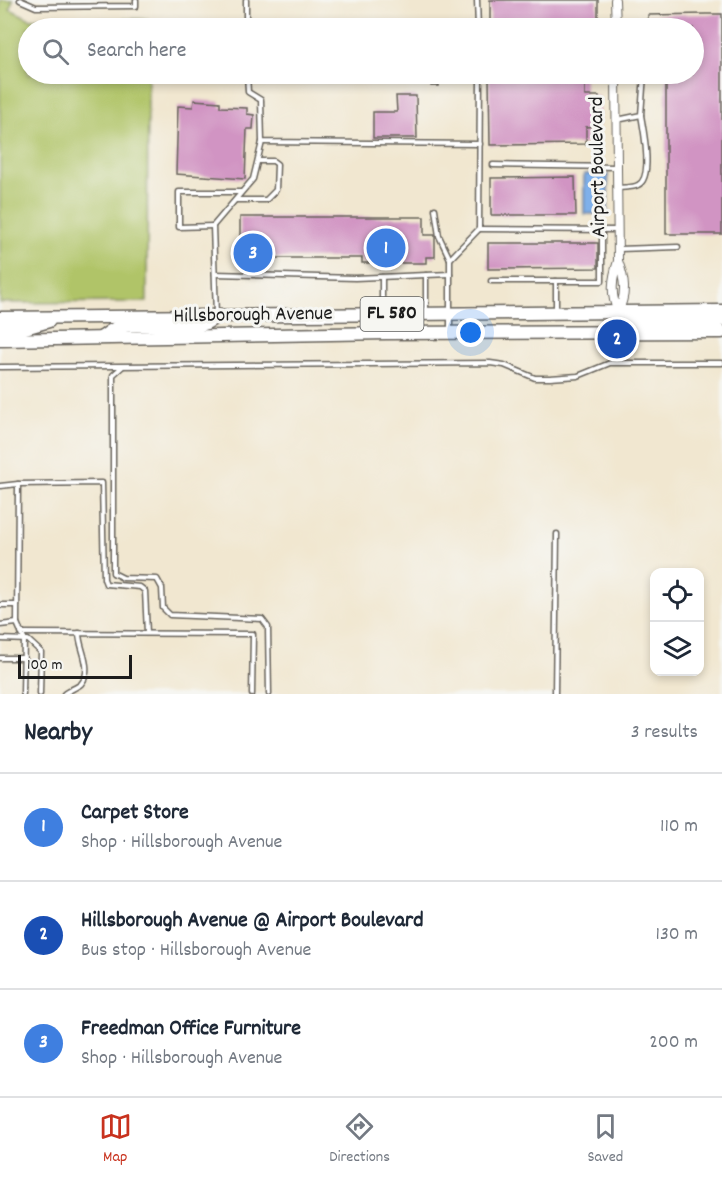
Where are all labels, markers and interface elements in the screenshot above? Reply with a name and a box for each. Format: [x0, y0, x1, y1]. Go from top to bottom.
search box [18, 18, 704, 84]
icon: search [39, 35, 72, 68]
text: Search here [87, 36, 186, 67]
street label: Airport Boulevard [583, 96, 615, 238]
pin: 1 [366, 226, 406, 270]
pin: 3 [234, 230, 272, 276]
road number: FL 580 [360, 297, 424, 331]
street label: Hillsborough Avenue [173, 300, 333, 332]
pin: 2 [598, 316, 636, 362]
your location [456, 318, 485, 347]
map controls [650, 568, 704, 676]
button: locate [650, 568, 704, 622]
button: layers [650, 622, 704, 676]
scale bar [18, 652, 132, 680]
text: 100 m [27, 654, 63, 677]
text: Nearby [24, 715, 92, 752]
text: 3 results [631, 719, 698, 747]
text: Carpet Store [81, 798, 189, 829]
text: 1 [41, 813, 46, 841]
text: 110 m [660, 813, 698, 841]
text: Shop · Hillsborough Avenue [81, 829, 282, 857]
text: Hillsborough Avenue @ Airport Boulevard [81, 906, 423, 937]
text: 2 [39, 921, 48, 949]
text: 130 m [656, 921, 698, 949]
text: Bus stop · Hillsborough Avenue [81, 937, 311, 965]
text: Freedman Office Furniture [81, 1014, 301, 1045]
text: 3 [39, 1029, 48, 1057]
text: 200 m [649, 1029, 698, 1057]
text: Shop · Hillsborough Avenue [81, 1045, 282, 1073]
tab: Map [99, 1110, 132, 1169]
tab: Directions [329, 1110, 390, 1169]
tab: Saved [587, 1110, 623, 1169]

